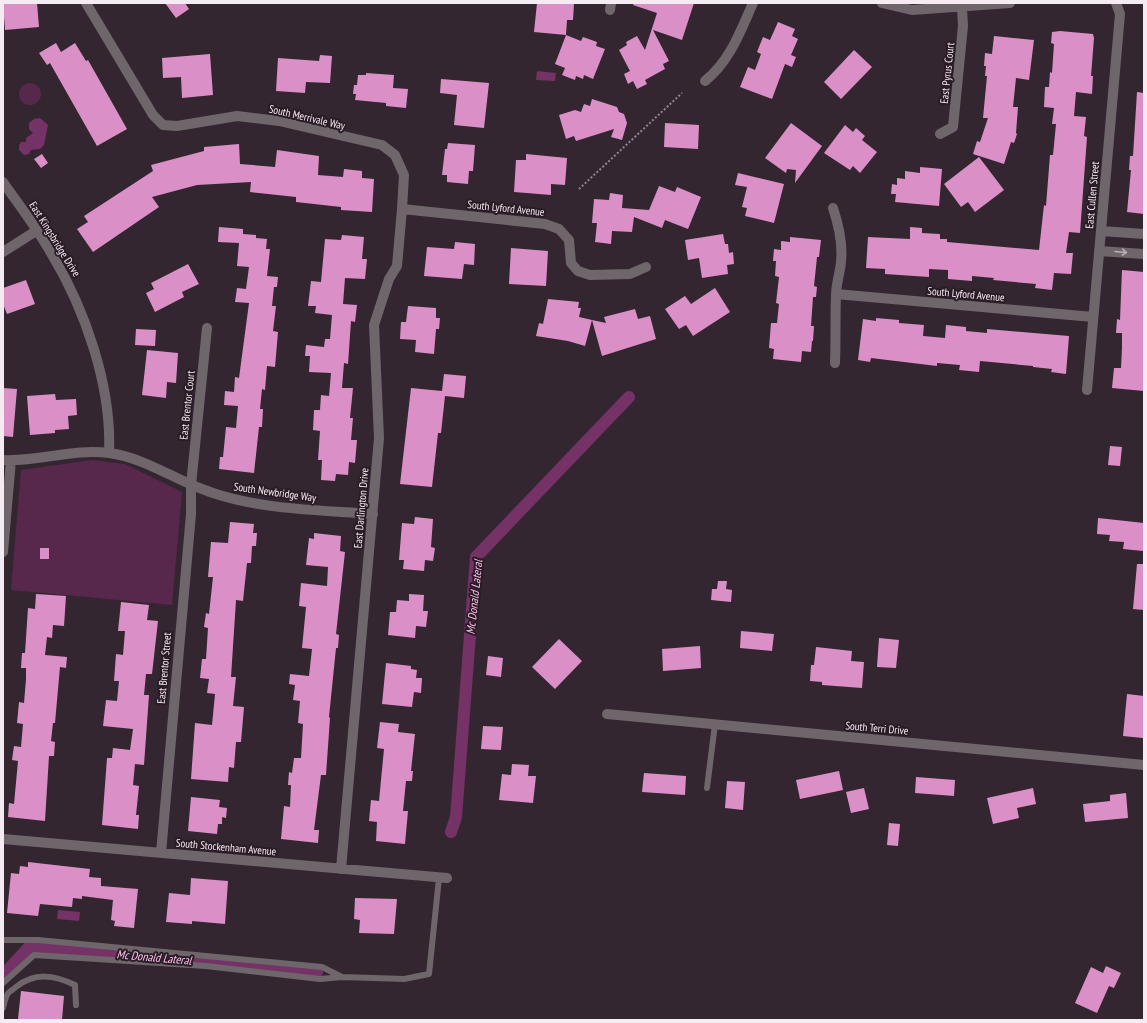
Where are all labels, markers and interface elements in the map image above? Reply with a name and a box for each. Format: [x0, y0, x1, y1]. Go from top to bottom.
street label: East Pyrus Court [937, 42, 957, 104]
street label: South Merrivale Way [267, 101, 347, 133]
street label: East Cullen Street [1082, 161, 1102, 229]
street label: South Lyford Avenue [467, 197, 546, 219]
street label: East Kingsbridge Drive [26, 199, 84, 279]
one-way arrow [1115, 249, 1128, 256]
street label: South Lyford Avenue [927, 284, 1006, 304]
street label: East Brentor Court [176, 370, 198, 440]
street label: East Darlington Drive [351, 467, 372, 549]
street label: South Newbridge Way [233, 479, 318, 505]
water label: Mc Donald Lateral [463, 558, 486, 635]
street label: East Brentor Street [154, 632, 174, 704]
street label: South Terri Drive [845, 718, 910, 738]
street label: South Stockenham Avenue [175, 836, 277, 858]
water label: Mc Donald Lateral [116, 946, 193, 968]

